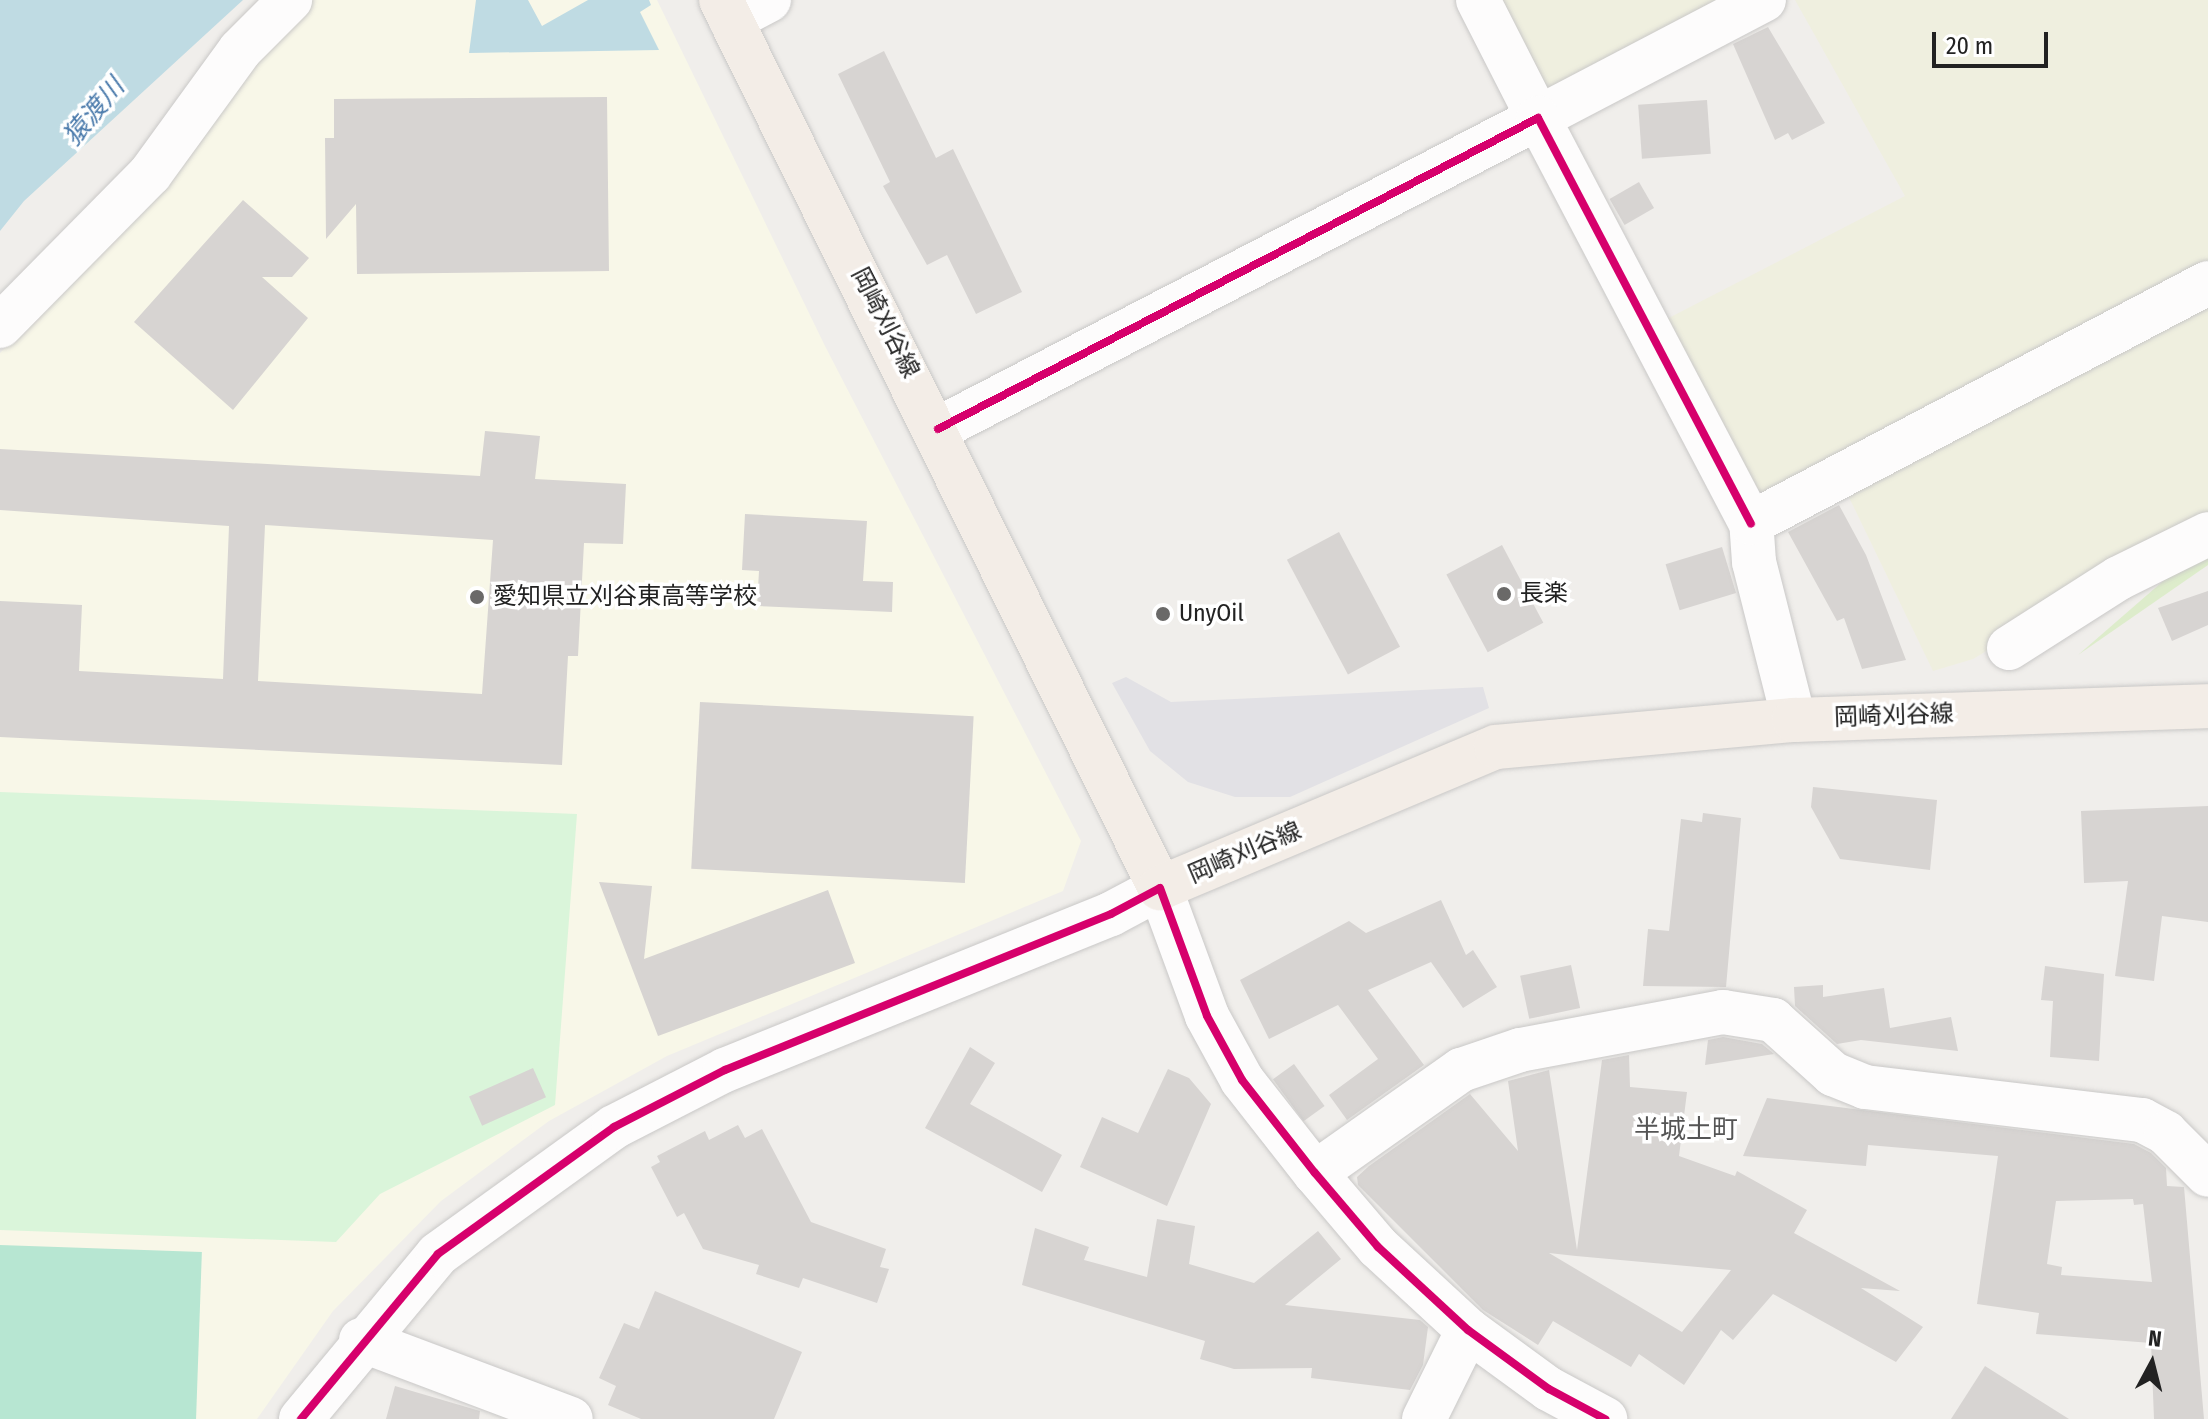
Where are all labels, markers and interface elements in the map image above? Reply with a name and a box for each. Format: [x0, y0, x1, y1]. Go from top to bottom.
scale bar [1936, 16, 2052, 66]
text: 20 m [1946, 32, 1993, 60]
water label: 猿渡川 [57, 72, 131, 152]
street label: 岡崎刈谷線 [845, 263, 925, 383]
place label: 長楽 [1520, 580, 1568, 608]
place label: 愛知県立刈谷東高等学校 [493, 583, 757, 611]
marker: 長楽 [1495, 585, 1513, 603]
marker: 愛知県立刈谷東高等学校 [468, 588, 486, 606]
place label: UnyOil [1179, 600, 1244, 628]
marker: UnyOil [1154, 605, 1172, 623]
street label: 岡崎刈谷線 [1834, 700, 1954, 732]
street label: 岡崎刈谷線 [1184, 816, 1306, 890]
district label: 半城土町 [1634, 1114, 1738, 1146]
north arrow [2112, 1323, 2192, 1403]
text: N [2147, 1324, 2163, 1353]

